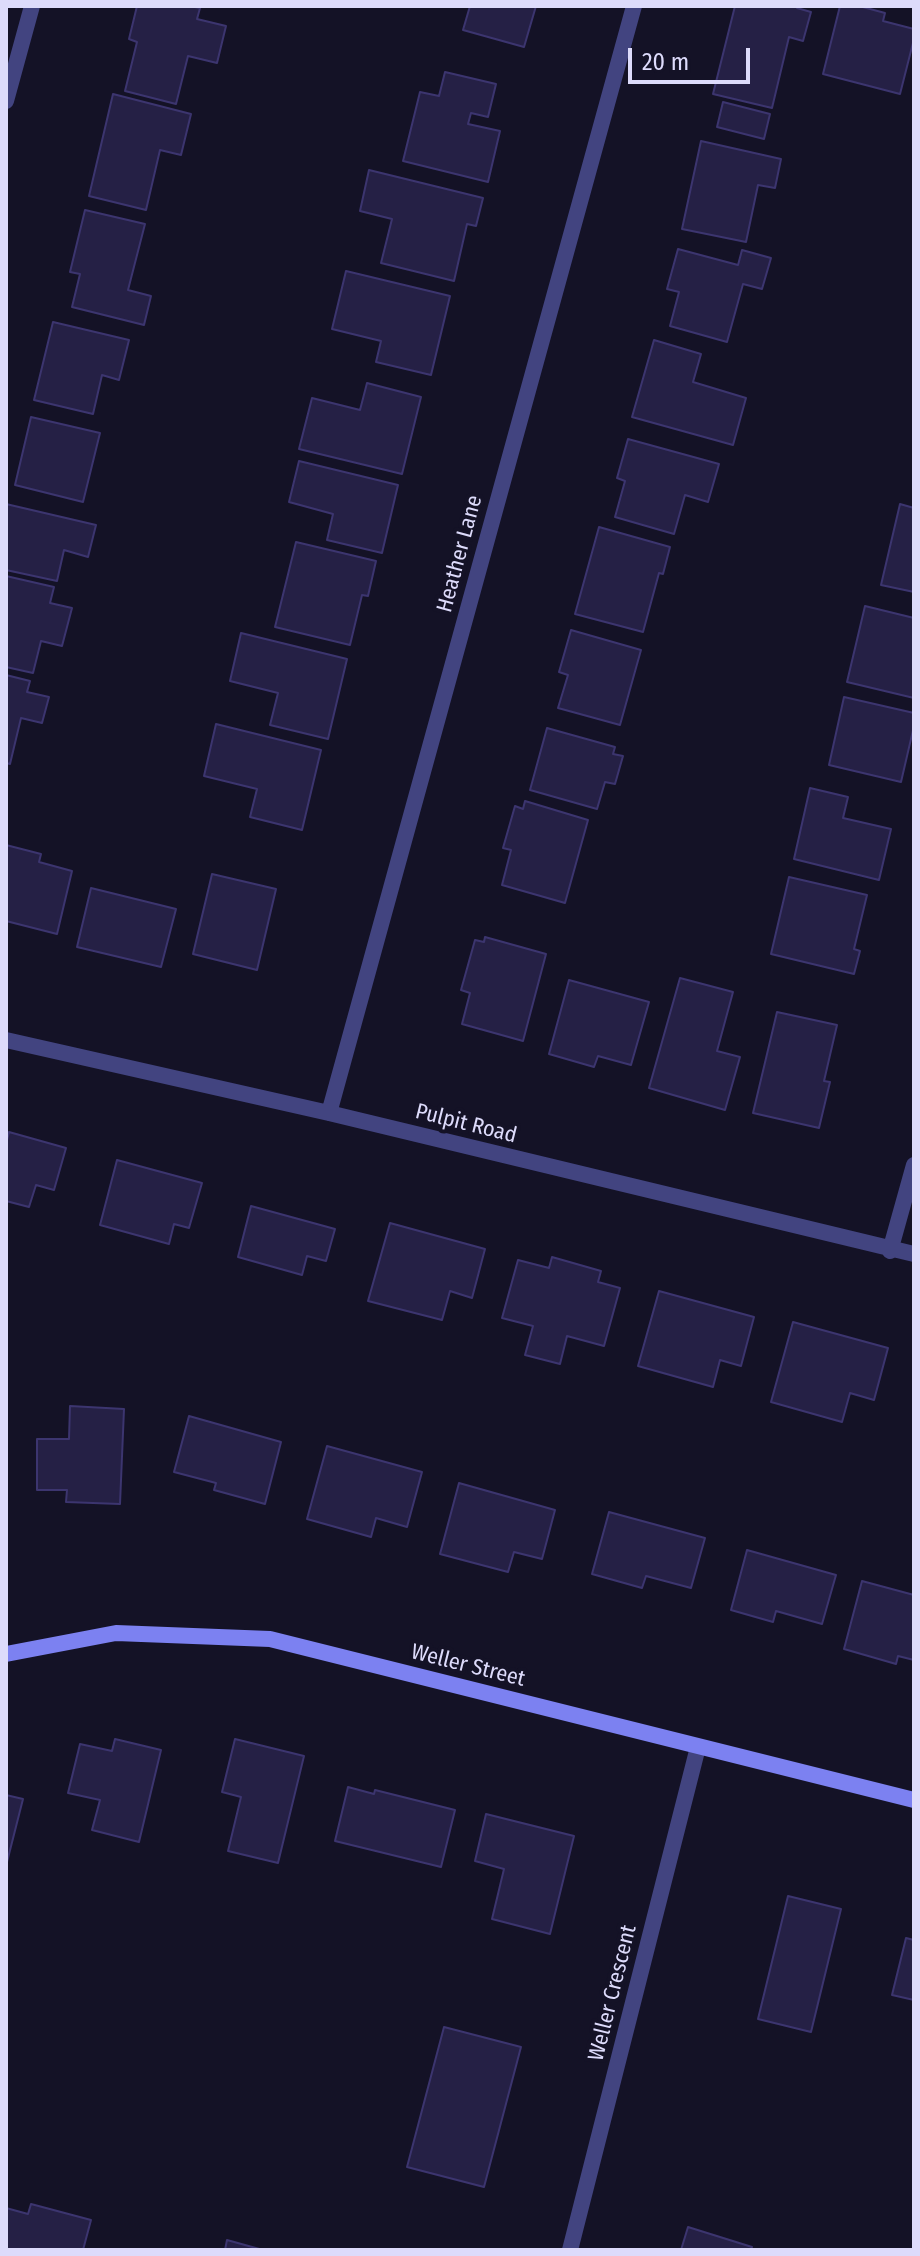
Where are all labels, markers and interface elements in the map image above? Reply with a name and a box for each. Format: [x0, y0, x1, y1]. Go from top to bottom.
scale bar [632, 32, 754, 82]
text: 20 m [642, 48, 689, 76]
street label: Heather Lane [432, 493, 488, 615]
street label: Pulpit Road [413, 1099, 519, 1149]
street label: Weller Street [408, 1639, 528, 1693]
street label: Weller Crescent [583, 1922, 643, 2064]

